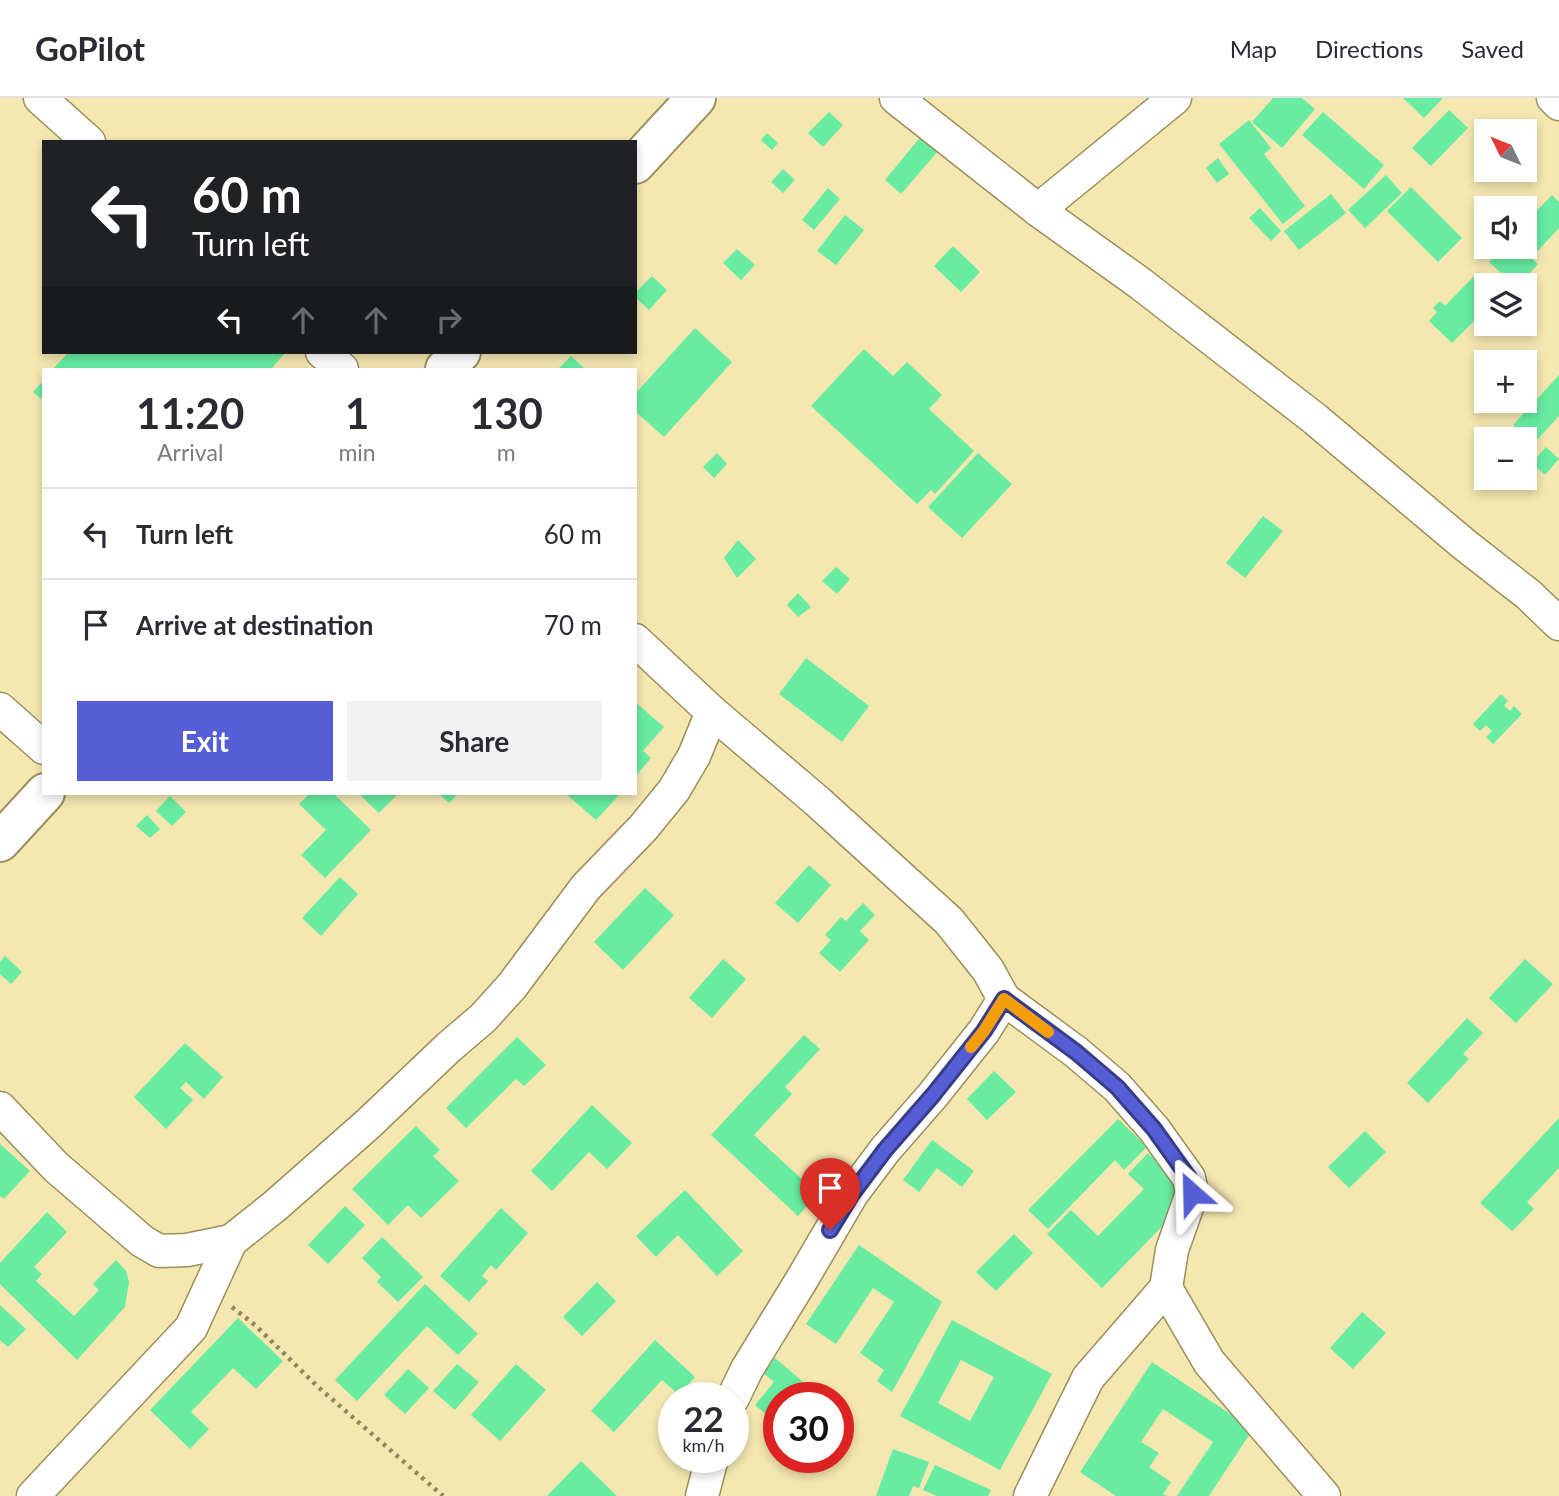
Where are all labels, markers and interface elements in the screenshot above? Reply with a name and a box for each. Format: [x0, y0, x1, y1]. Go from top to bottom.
text: GoPilot [35, 28, 145, 68]
text: Map [1230, 34, 1277, 63]
text: Directions [1315, 34, 1423, 63]
text: Saved [1461, 34, 1524, 63]
north arrow [1474, 119, 1536, 182]
map controls [1474, 119, 1537, 490]
text: 60 m [192, 165, 302, 223]
icon: left [77, 168, 168, 259]
button: sound [1474, 196, 1537, 259]
text: Turn left [192, 224, 309, 263]
button: layers [1474, 273, 1537, 336]
icon: left [211, 301, 249, 339]
icon: ahead [284, 301, 322, 339]
icon: ahead [357, 301, 395, 339]
icon: right [430, 301, 468, 339]
button: + [1474, 350, 1537, 413]
text: 11:20 [136, 388, 244, 438]
text: 1 [345, 388, 369, 438]
text: 130 [470, 388, 543, 438]
button: − [1474, 427, 1537, 490]
text: Arrival [157, 438, 223, 466]
text: min [338, 438, 376, 466]
text: m [497, 438, 516, 466]
icon: left [77, 515, 115, 553]
text: Turn left [136, 518, 233, 550]
text: 60 m [544, 518, 602, 550]
icon: arrive [77, 606, 115, 644]
text: Arrive at destination [136, 609, 373, 641]
text: 70 m [544, 609, 602, 641]
button: Exit [77, 701, 333, 781]
button: Share [347, 701, 602, 781]
position arrow [1155, 1156, 1229, 1230]
pin [800, 1158, 860, 1230]
icon: arrive [811, 1169, 849, 1207]
speed limit sign: 30 [763, 1382, 854, 1473]
text: 22 [683, 1397, 724, 1439]
text: km/h [682, 1434, 725, 1456]

